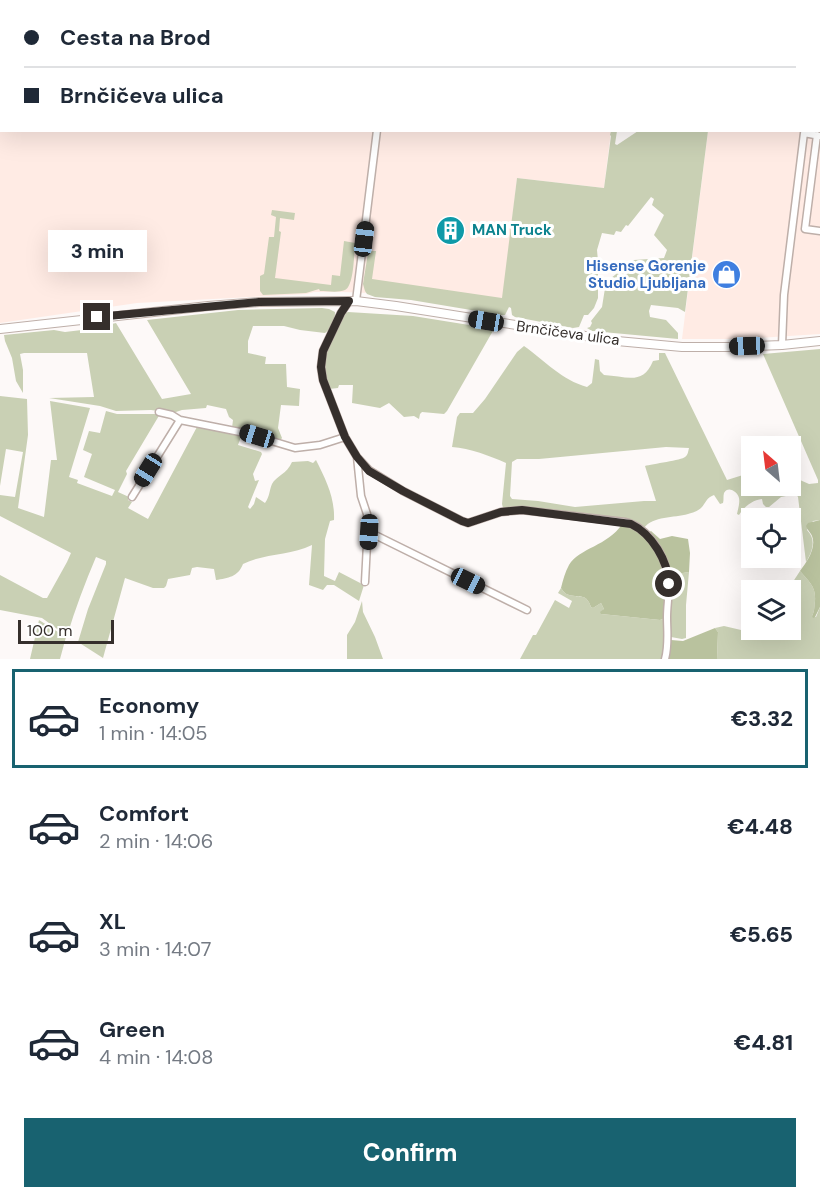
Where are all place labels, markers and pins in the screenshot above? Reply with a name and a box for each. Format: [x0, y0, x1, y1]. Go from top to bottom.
building icon: MAN Truck [435, 214, 467, 246]
place label: MAN Truck [472, 220, 552, 240]
place label: Hisense Gorenje Studio Ljubljana [586, 256, 706, 293]
shop icon: Hisense Gorenje Studio Ljubljana [711, 259, 743, 291]

